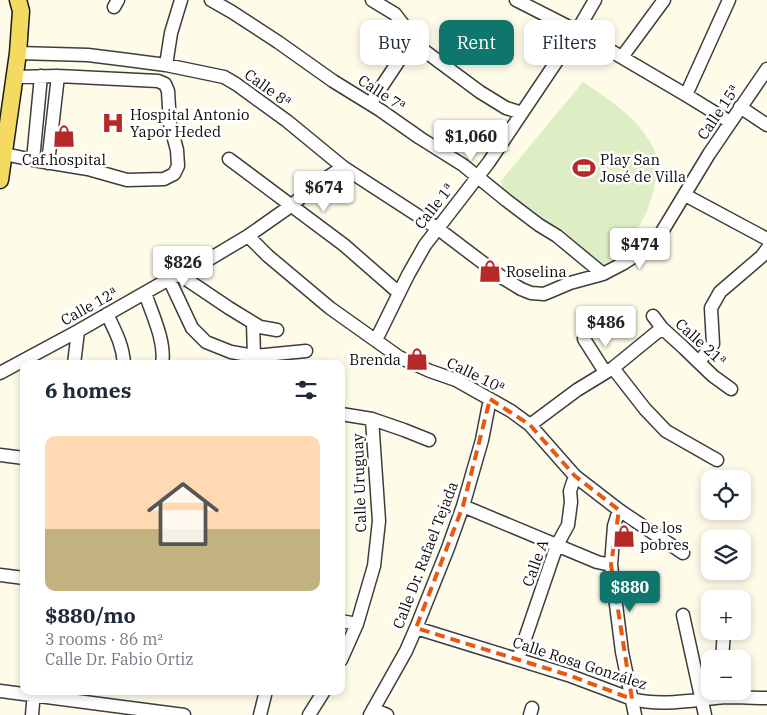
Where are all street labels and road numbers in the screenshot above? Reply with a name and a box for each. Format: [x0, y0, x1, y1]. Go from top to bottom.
street label: Calle 8ª [241, 65, 295, 111]
street label: Calle 7ª [354, 71, 410, 115]
street label: Calle 15ª [693, 81, 743, 143]
street label: Calle 1ª [410, 179, 458, 233]
street label: Calle 12ª [57, 283, 121, 329]
street label: Calle 21ª [672, 314, 731, 370]
street label: Calle 10ª [444, 353, 508, 397]
street label: Calle Uruguay [348, 433, 370, 533]
street label: Calle Dr. Rafael Tejada [388, 479, 462, 631]
street label: Calle A [518, 536, 552, 589]
street label: Calle Rosa González [510, 632, 650, 694]

